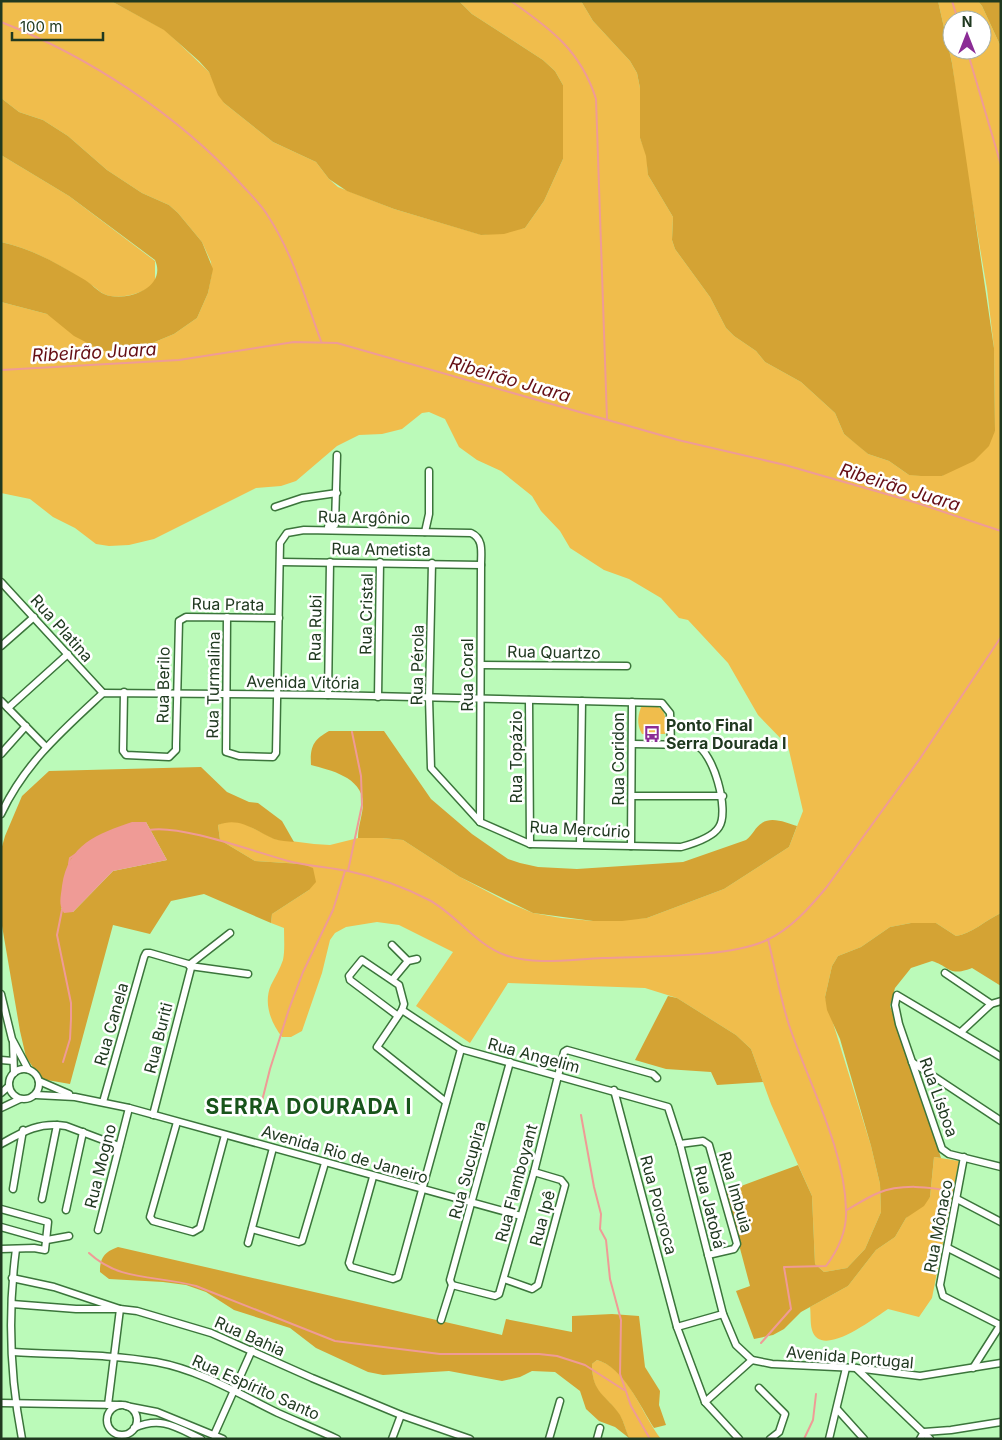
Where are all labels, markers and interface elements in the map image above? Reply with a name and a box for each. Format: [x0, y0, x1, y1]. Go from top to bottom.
scale bar [12, 10, 104, 42]
north arrow [942, 10, 992, 60]
text: N [962, 13, 972, 30]
text: 100 m [20, 17, 62, 36]
water label: Ribeirão Juara [31, 338, 157, 366]
water label: Ribeirão Juara [447, 352, 573, 406]
water label: Ribeirão Juara [837, 459, 963, 515]
street label: Rua Argônio [318, 506, 410, 528]
street label: Rua Ametista [331, 538, 431, 560]
street label: Rua Cristal [355, 573, 377, 655]
street label: Rua Platina [27, 590, 97, 666]
street label: Rua Prata [191, 593, 265, 615]
street label: Rua Rubi [304, 594, 326, 662]
street label: Rua Pérola [406, 624, 428, 706]
street label: Rua Turmalina [202, 631, 224, 739]
street label: Rua Coral [457, 638, 477, 712]
street label: Rua Quartzo [507, 641, 601, 663]
street label: Rua Berilo [152, 647, 174, 723]
street label: Avenida Vitória [246, 671, 360, 693]
street label: Rua Topázio [506, 710, 526, 804]
street label: Rua Coridon [608, 712, 628, 806]
place label: Ponto Final Serra Dourada I [666, 715, 787, 753]
bus stop icon: Ponto Final Serra Dourada I [642, 724, 662, 744]
street label: Rua Mercúrio [529, 816, 631, 842]
street label: Rua Canela [90, 980, 132, 1068]
street label: Rua Buriti [140, 1000, 176, 1076]
street label: Rua Angelim [486, 1033, 582, 1077]
street label: Rua Lísboa [915, 1055, 963, 1139]
district label: SERRA DOURADA I [206, 1094, 412, 1119]
street label: Rua Sucupira [444, 1119, 490, 1221]
street label: Avenida Rio de Janeiro [259, 1121, 431, 1187]
street label: Rua Mogno [80, 1122, 120, 1210]
street label: Rua Flamboyant [491, 1122, 541, 1244]
street label: Rua Imbuia [715, 1149, 757, 1235]
street label: Rua Pororoca [636, 1153, 682, 1257]
street label: Rua Jatobá [690, 1163, 730, 1251]
street label: Rua Mônaco [919, 1178, 957, 1274]
street label: Rua Ipê [525, 1188, 559, 1248]
street label: Rua Bahia [212, 1312, 288, 1360]
street label: Avenida Portugal [785, 1341, 915, 1373]
street label: Rua Espírito Santo [189, 1350, 323, 1424]

